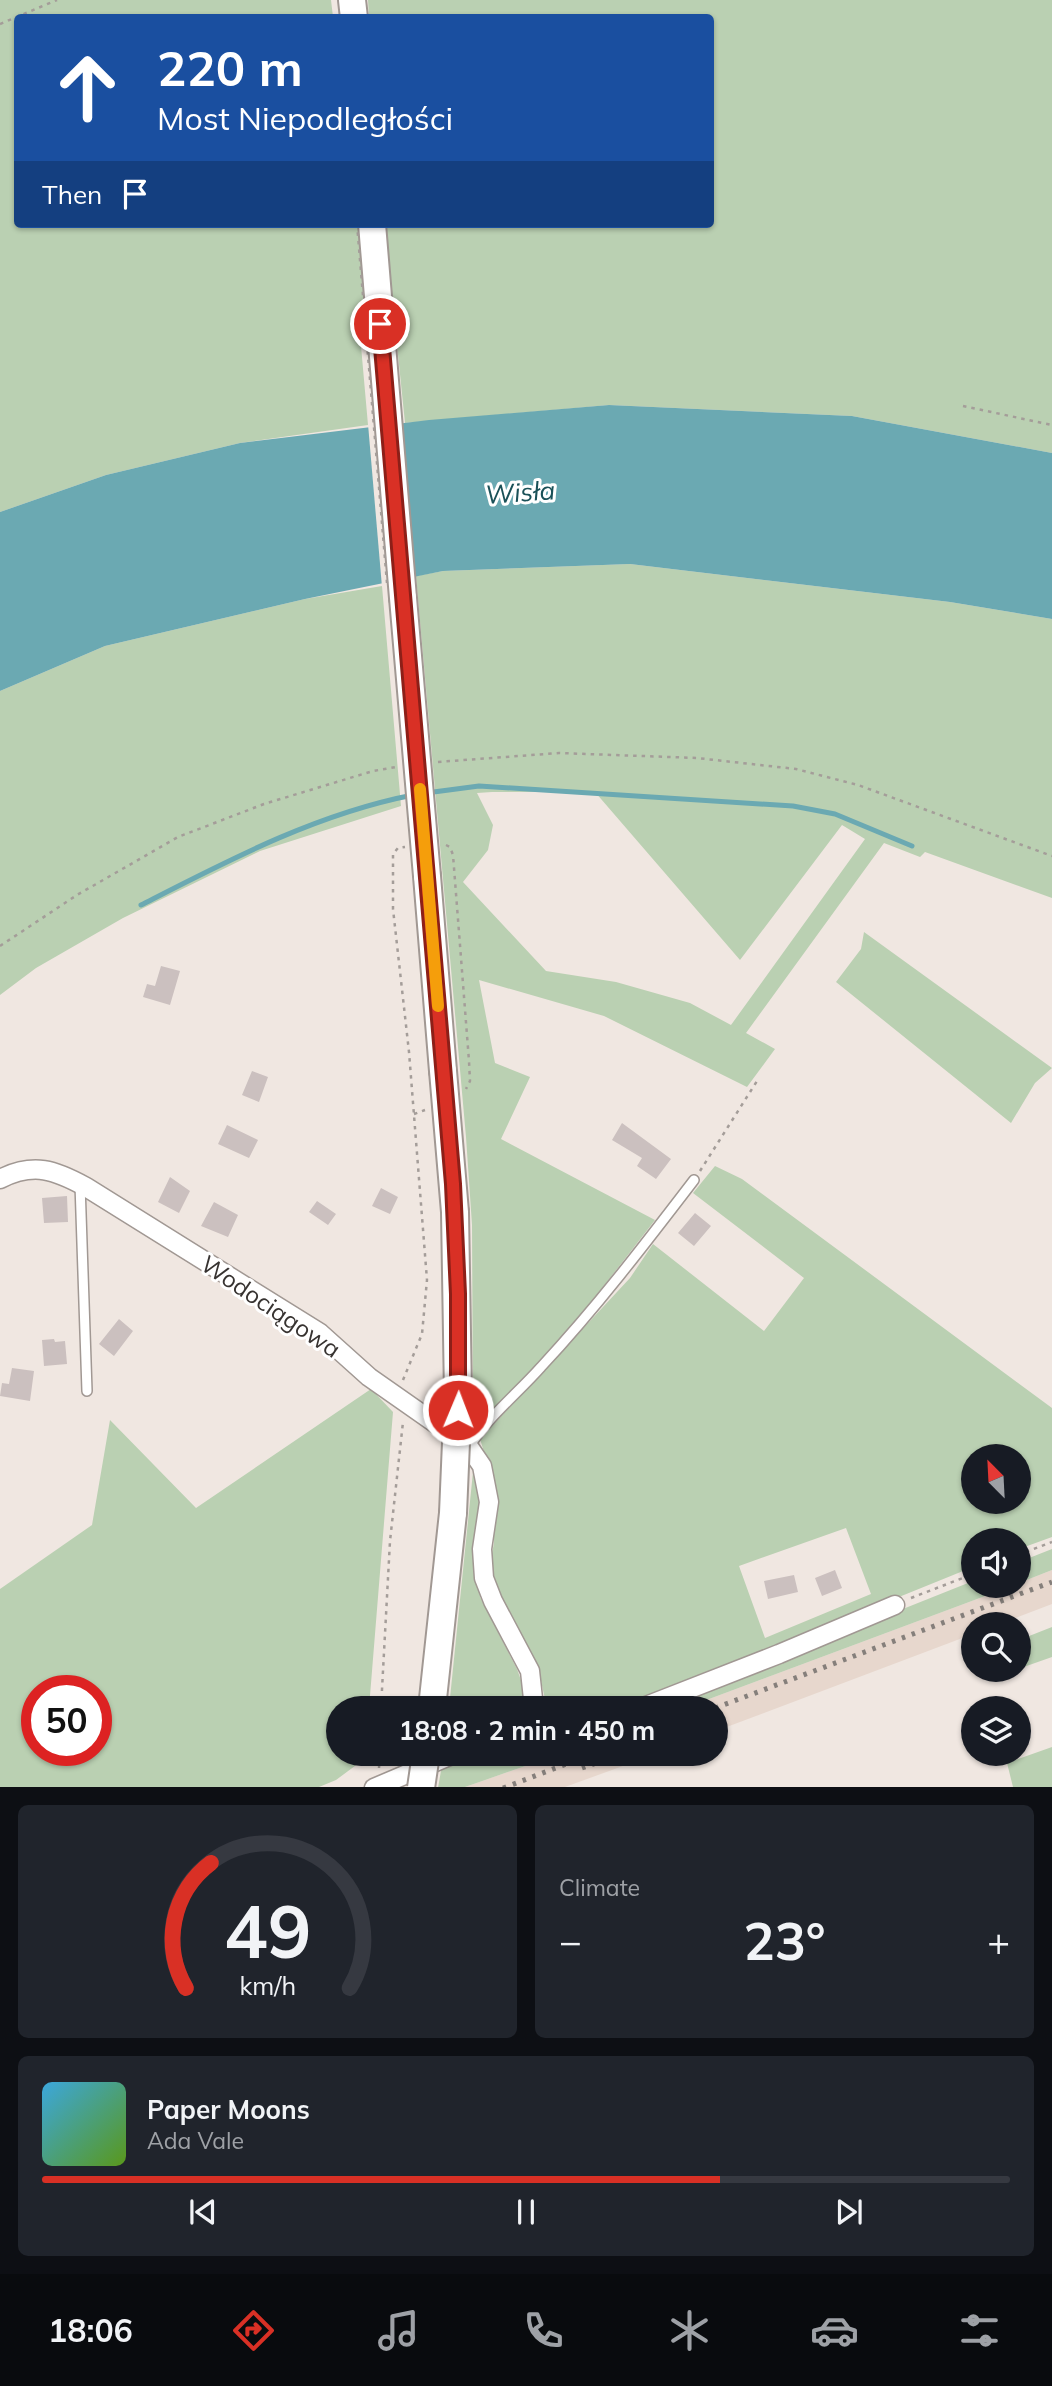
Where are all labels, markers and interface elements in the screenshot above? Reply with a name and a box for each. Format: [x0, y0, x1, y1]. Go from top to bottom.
text: 220 m [157, 37, 303, 98]
icon: ahead [42, 42, 133, 133]
text: Most Niepodległości [157, 98, 453, 138]
icon: arrive [116, 175, 154, 213]
text: Then [42, 178, 102, 211]
pin [350, 294, 410, 354]
icon: arrive [361, 305, 399, 343]
water label: Wisła [484, 473, 556, 511]
street label: Wodociągowa [195, 1248, 347, 1364]
position arrow [421, 1373, 495, 1447]
north arrow [961, 1444, 1031, 1514]
map controls [961, 1444, 1031, 1766]
button: sound [961, 1528, 1031, 1598]
button: search [961, 1612, 1031, 1682]
speed limit sign: 50 [21, 1675, 112, 1766]
button: layers [961, 1696, 1031, 1766]
text: 18:08 · 2 min · 450 m [399, 1714, 655, 1747]
text: Climate [559, 1873, 640, 1902]
text: 49 [224, 1885, 311, 1976]
text: 23° [743, 1908, 826, 1973]
text: − [559, 1917, 582, 1965]
text: + [987, 1917, 1010, 1965]
text: km/h [239, 1969, 296, 2000]
text: Paper Moons [147, 2093, 310, 2126]
text: Ada Vale [147, 2126, 244, 2155]
icon: previous [184, 2193, 222, 2231]
icon: pause [507, 2193, 545, 2231]
icon: next [830, 2193, 868, 2231]
icon: directions [229, 2306, 278, 2355]
icon: music [374, 2306, 423, 2355]
icon: phone [519, 2306, 568, 2355]
icon: climate [665, 2306, 714, 2355]
icon: car [810, 2306, 859, 2355]
icon: filters [955, 2306, 1004, 2355]
text: 18:06 [48, 2310, 133, 2350]

